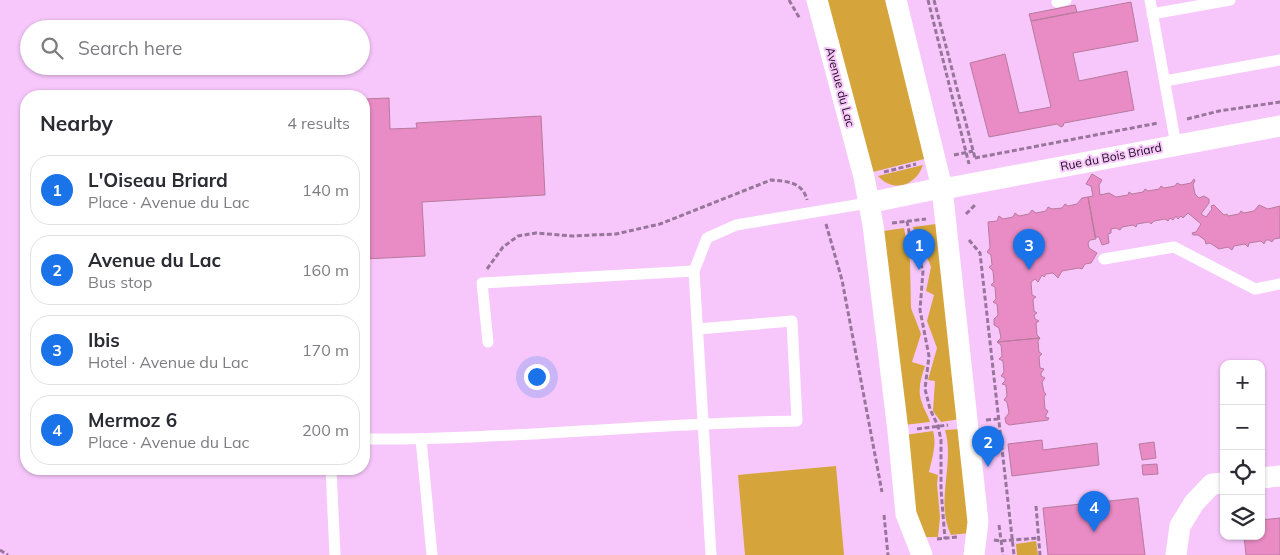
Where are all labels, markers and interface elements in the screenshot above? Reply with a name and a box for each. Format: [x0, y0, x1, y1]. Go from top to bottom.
search box [20, 20, 370, 75]
icon: search [38, 34, 66, 62]
text: Search here [78, 36, 182, 60]
street label: Avenue du Lac [823, 45, 858, 128]
text: Nearby [40, 110, 113, 136]
text: 4 results [287, 113, 350, 133]
street label: Rue du Bois Briard [1059, 139, 1163, 174]
text: L'Oiseau Briard [88, 168, 228, 192]
text: 1 [52, 180, 62, 200]
text: 140 m [302, 180, 349, 200]
text: Place · Avenue du Lac [88, 192, 250, 212]
pin: 1 [903, 229, 935, 270]
pin: 3 [1013, 229, 1045, 270]
text: Avenue du Lac [88, 248, 221, 272]
text: 2 [52, 260, 62, 280]
text: 160 m [302, 260, 349, 280]
text: Bus stop [88, 272, 152, 292]
text: Ibis [88, 328, 120, 352]
text: 3 [52, 340, 62, 360]
text: 170 m [302, 340, 349, 360]
text: Hotel · Avenue du Lac [88, 352, 249, 372]
map controls [1220, 360, 1265, 540]
button: + [1220, 360, 1265, 405]
your location [524, 364, 550, 390]
button: − [1220, 405, 1265, 450]
text: Mermoz 6 [88, 408, 177, 432]
text: 4 [52, 420, 62, 440]
text: 200 m [302, 420, 349, 440]
pin: 2 [972, 426, 1004, 467]
text: Place · Avenue du Lac [88, 432, 250, 452]
button: locate [1220, 450, 1265, 495]
pin: 4 [1078, 491, 1110, 532]
button: layers [1220, 495, 1265, 540]

